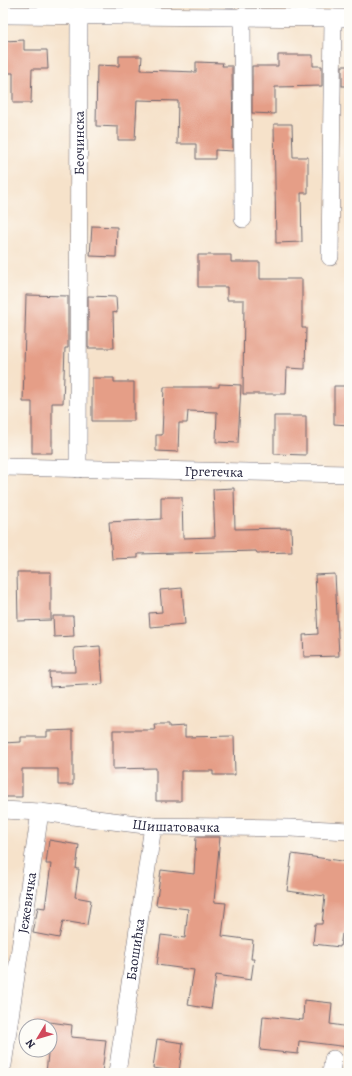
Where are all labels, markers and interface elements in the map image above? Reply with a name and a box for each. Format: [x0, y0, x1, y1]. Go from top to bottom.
street label: Беочинска [69, 110, 88, 175]
street label: Гргетечка [184, 461, 244, 481]
street label: Шишатовачка [131, 814, 221, 836]
street label: Јежевичка [13, 870, 41, 935]
street label: Баошићка [121, 916, 149, 982]
north arrow [18, 1018, 58, 1058]
text: N [22, 1036, 39, 1052]

